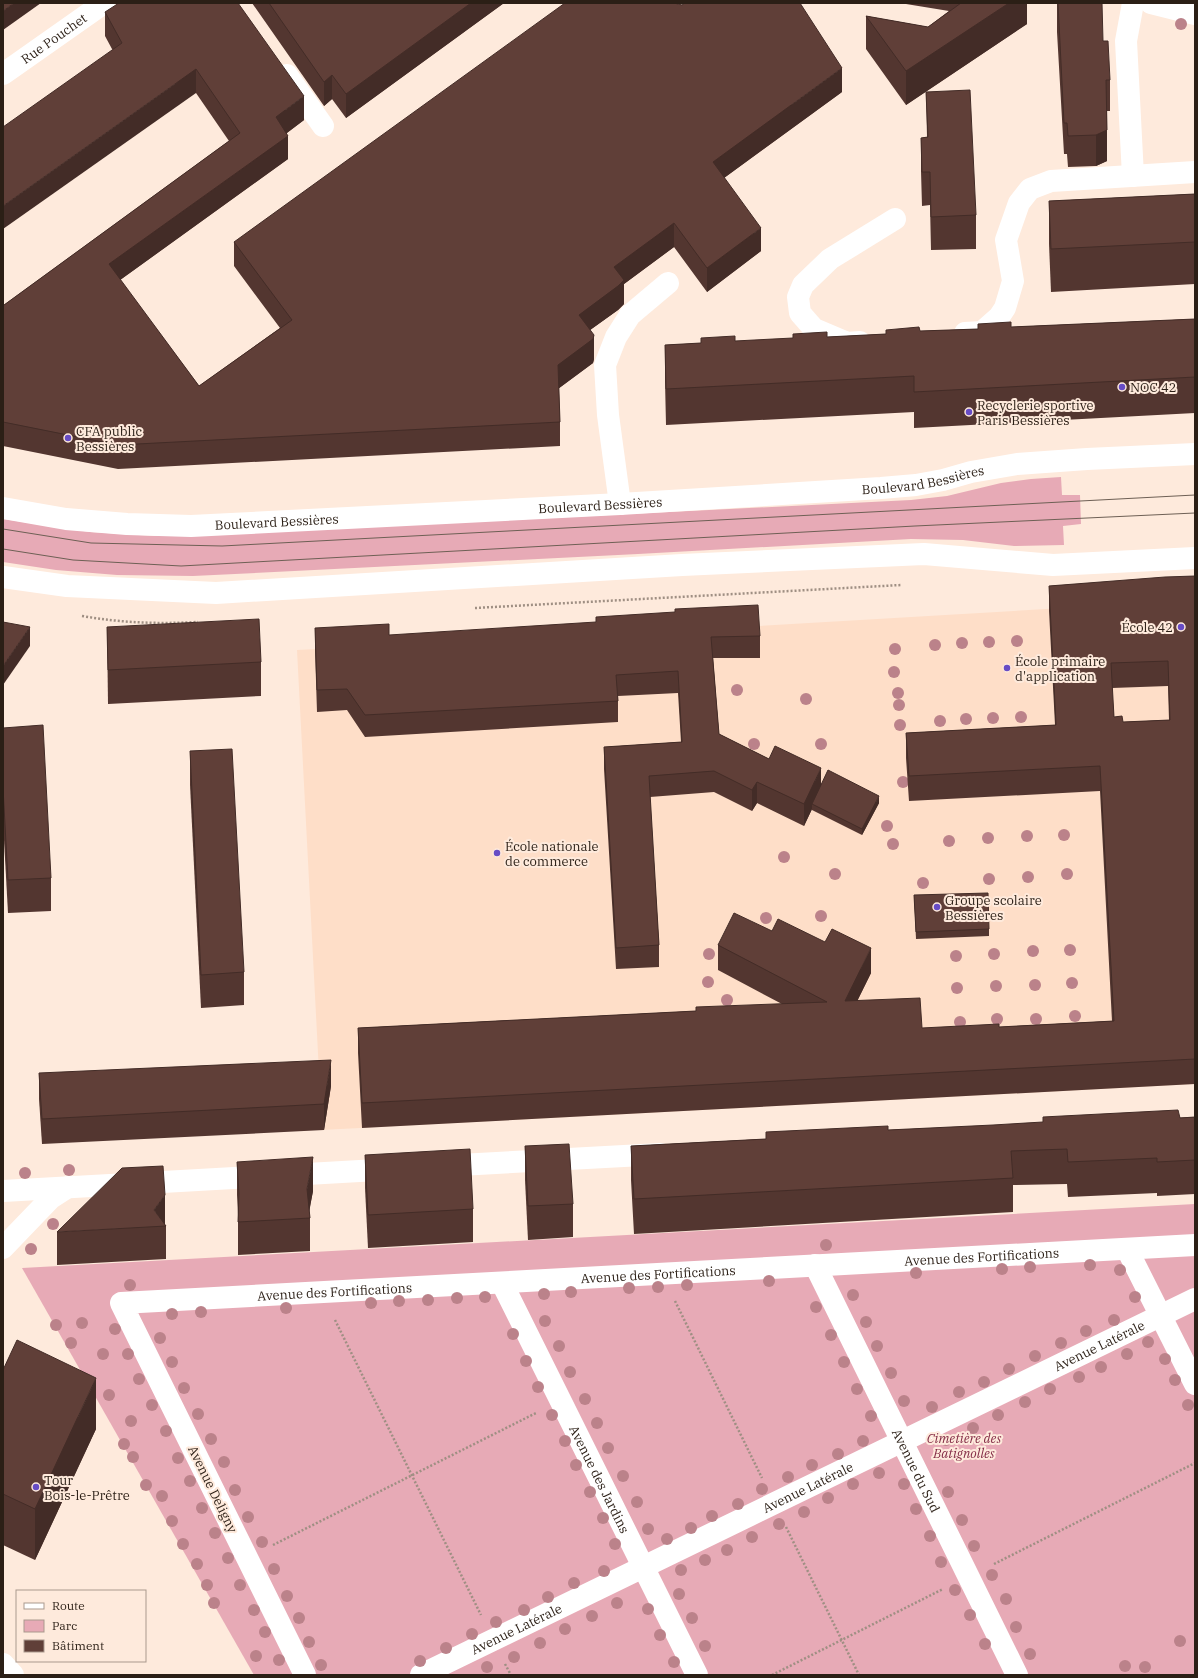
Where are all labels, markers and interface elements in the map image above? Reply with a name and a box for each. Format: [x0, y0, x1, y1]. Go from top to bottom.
street label: Rue Pouchet [18, 10, 90, 68]
place label: NOC 42 [1130, 379, 1177, 396]
marker: NOC 42 [1117, 382, 1127, 392]
place label: Recyclerie sportive Paris Bessières [977, 397, 1094, 429]
marker: Recyclerie sportive Paris Bessières [964, 407, 974, 417]
place label: CFA public Bessières [76, 423, 143, 455]
marker: CFA public Bessières [63, 433, 73, 443]
street label: Boulevard Bessières [861, 462, 985, 498]
street label: Boulevard Bessières [538, 493, 663, 517]
street label: Boulevard Bessières [214, 510, 339, 534]
place label: École 42 [1121, 619, 1173, 636]
marker: École 42 [1176, 622, 1186, 632]
place label: École primaire d'application [1015, 653, 1105, 685]
marker: École primaire d'application [1002, 663, 1012, 673]
place label: École nationale de commerce [505, 838, 599, 870]
marker: École nationale de commerce [492, 848, 502, 858]
place label: Groupe scolaire Bessières [945, 892, 1042, 924]
marker: Groupe scolaire Bessières [932, 902, 942, 912]
street label: Avenue des Fortifications [904, 1244, 1060, 1270]
street label: Avenue des Fortifications [580, 1262, 736, 1287]
street label: Avenue des Fortifications [257, 1279, 413, 1305]
street label: Avenue Latérale [1051, 1317, 1148, 1375]
street label: Avenue des Jardins [565, 1422, 633, 1536]
street label: Avenue du Sud [888, 1426, 944, 1515]
park label: Cimetière des Batignolles [927, 1430, 1001, 1462]
street label: Avenue Deligny [184, 1443, 241, 1536]
street label: Avenue Latérale [760, 1458, 856, 1517]
place label: Tour Bois-le-Prêtre [44, 1472, 130, 1504]
marker: Tour Bois-le-Prêtre [31, 1482, 41, 1492]
legend [16, 1590, 146, 1662]
text: Route [52, 1598, 85, 1613]
street label: Avenue Latérale [468, 1600, 565, 1658]
text: Parc [52, 1618, 77, 1633]
text: Bâtiment [52, 1638, 104, 1653]

